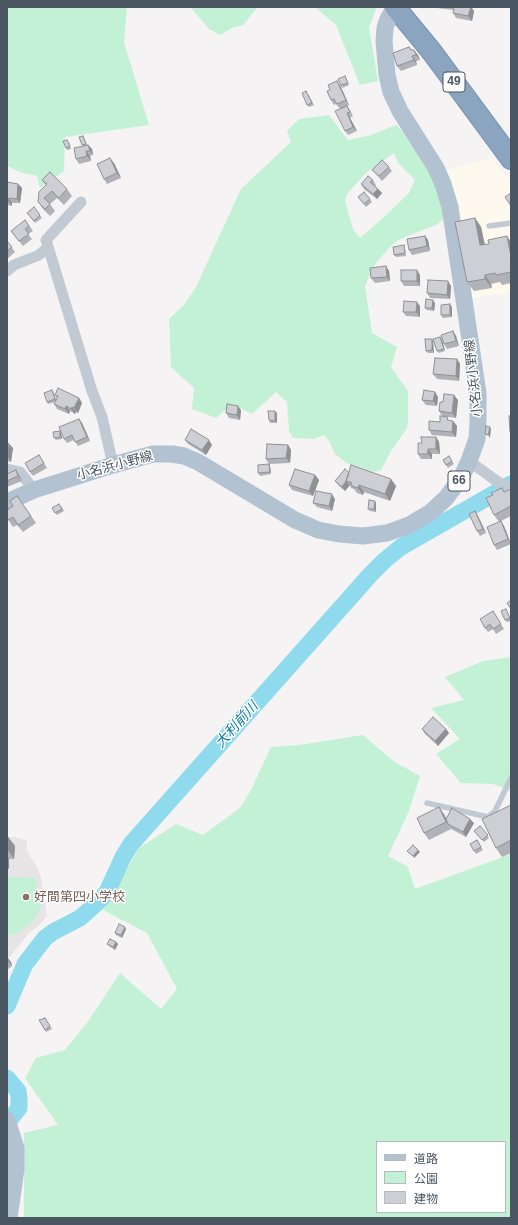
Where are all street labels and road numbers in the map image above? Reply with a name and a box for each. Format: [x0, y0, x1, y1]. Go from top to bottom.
road number: 49 [443, 72, 465, 92]
street label: 小名浜小野線 [462, 338, 486, 418]
street label: 小名浜小野線 [75, 448, 155, 484]
road number: 66 [448, 471, 470, 491]

